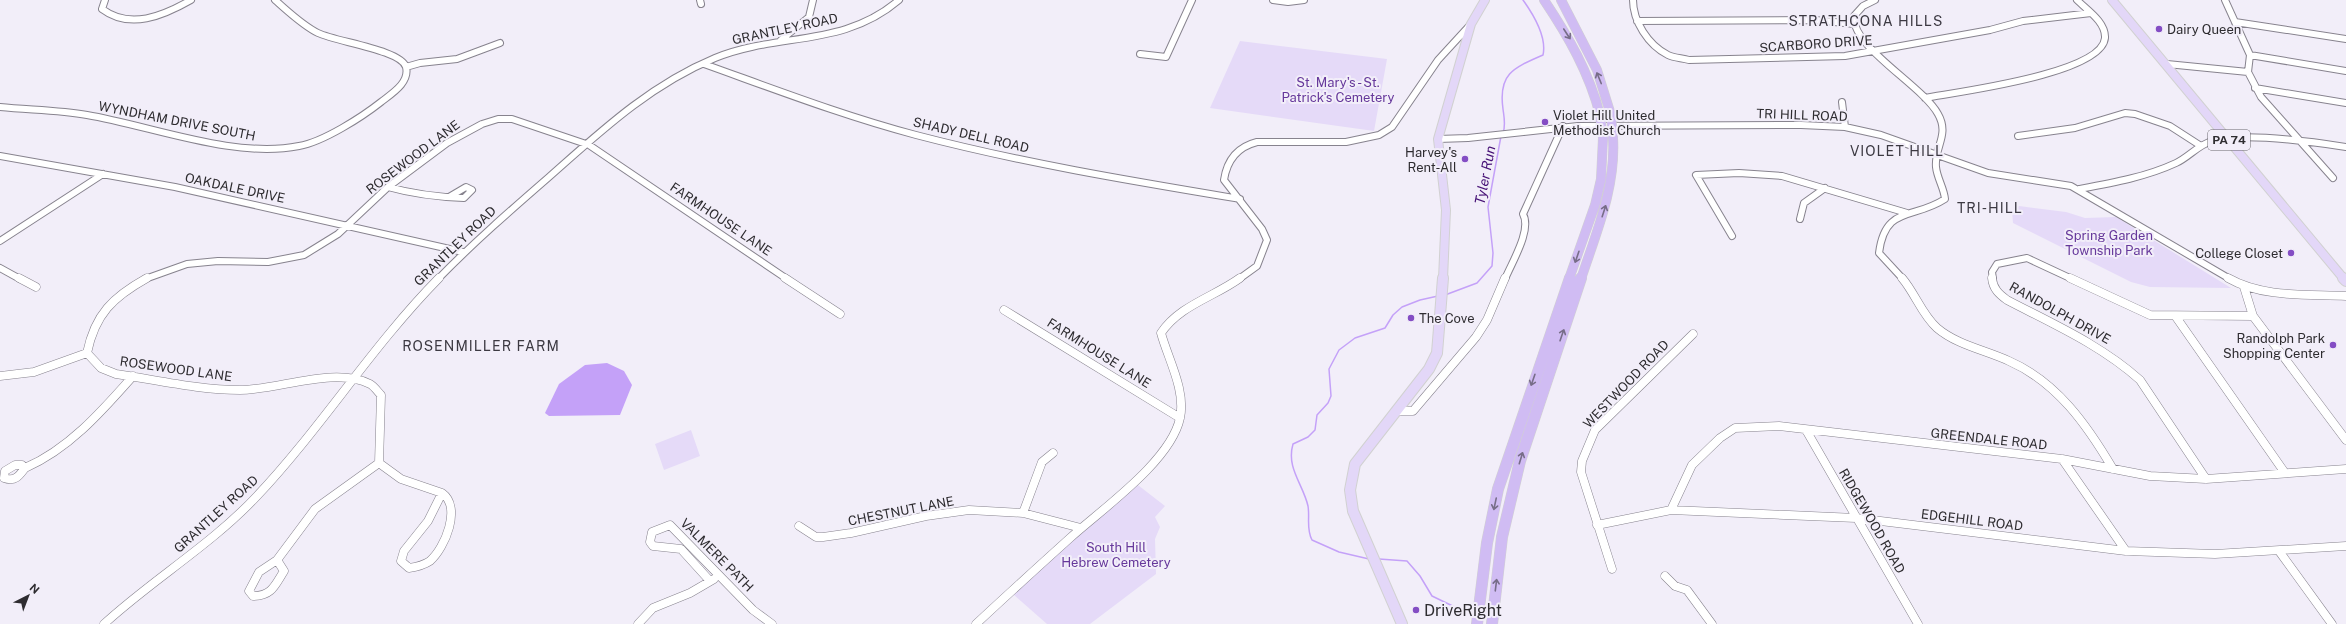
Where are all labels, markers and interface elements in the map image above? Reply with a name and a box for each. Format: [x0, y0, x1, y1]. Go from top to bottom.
street label: GRANTLEY ROAD [731, 10, 839, 48]
district label: STRATHCONA HILLS [1789, 13, 1943, 29]
place label: Dairy Queen [2167, 22, 2241, 37]
marker: Dairy Queen [2154, 24, 2164, 34]
one-way arrow [1563, 29, 1572, 40]
street label: SCARBORO DRIVE [1759, 33, 1873, 55]
one-way arrow [1595, 72, 1603, 84]
park label: St. Mary's - St. Patrick's Cemetery [1281, 75, 1395, 105]
street label: WYNDHAM DRIVE SOUTH [97, 98, 257, 144]
street label: TRI HILL ROAD [1756, 106, 1848, 124]
place label: Violet Hill United Methodist Church [1553, 108, 1661, 138]
street label: SHADY DELL ROAD [912, 114, 1030, 156]
street label: ROSEWOOD LANE [363, 117, 463, 197]
marker: Violet Hill United Methodist Church [1540, 117, 1550, 127]
road number: PA 74 [2208, 130, 2250, 150]
district label: VIOLET HILL [1850, 143, 1944, 159]
water label: Tyler Run [1471, 144, 1499, 206]
place label: Harvey's Rent-All [1405, 145, 1457, 175]
marker: Harvey's Rent-All [1460, 154, 1470, 164]
street label: OAKDALE DRIVE [184, 170, 286, 206]
street label: FARMHOUSE LANE [667, 179, 775, 259]
district label: TRI-HILL [1957, 200, 2023, 216]
street label: GRANTLEY ROAD [411, 203, 499, 289]
one-way arrow [1601, 205, 1608, 218]
park label: Spring Garden Township Park [2065, 228, 2153, 258]
place label: College Closet [2195, 246, 2283, 261]
marker: College Closet [2286, 248, 2296, 258]
one-way arrow [1572, 251, 1580, 263]
street label: RANDOLPH DRIVE [2007, 279, 2113, 347]
place label: The Cove [1419, 311, 1475, 326]
marker: The Cove [1406, 313, 1416, 323]
street label: FARMHOUSE LANE [1044, 315, 1154, 391]
one-way arrow [1559, 328, 1566, 341]
place label: Randolph Park Shopping Center [2223, 331, 2325, 361]
street label: WESTWOOD ROAD [1580, 337, 1672, 431]
district label: ROSENMILLER FARM [402, 338, 560, 354]
marker: Randolph Park Shopping Center [2328, 340, 2338, 350]
street label: ROSEWOOD LANE [119, 354, 233, 384]
one-way arrow [1529, 373, 1537, 385]
street label: GREENDALE ROAD [1930, 425, 2048, 453]
one-way arrow [1518, 452, 1525, 465]
street label: RIDGEWOOD ROAD [1836, 466, 1908, 576]
street label: GRANTLEY ROAD [171, 472, 261, 556]
street label: CHESTNUT LANE [847, 493, 955, 529]
one-way arrow [1491, 497, 1499, 510]
street label: EDGEHILL ROAD [1920, 506, 2024, 534]
street label: VALMERE PATH [677, 515, 757, 595]
park label: South Hill Hebrew Cemetery [1061, 540, 1171, 570]
north arrow [8, 576, 48, 616]
one-way arrow [1492, 579, 1500, 592]
text: N [27, 581, 42, 596]
place label: DriveRight [1424, 601, 1502, 620]
marker: DriveRight [1411, 605, 1421, 615]

